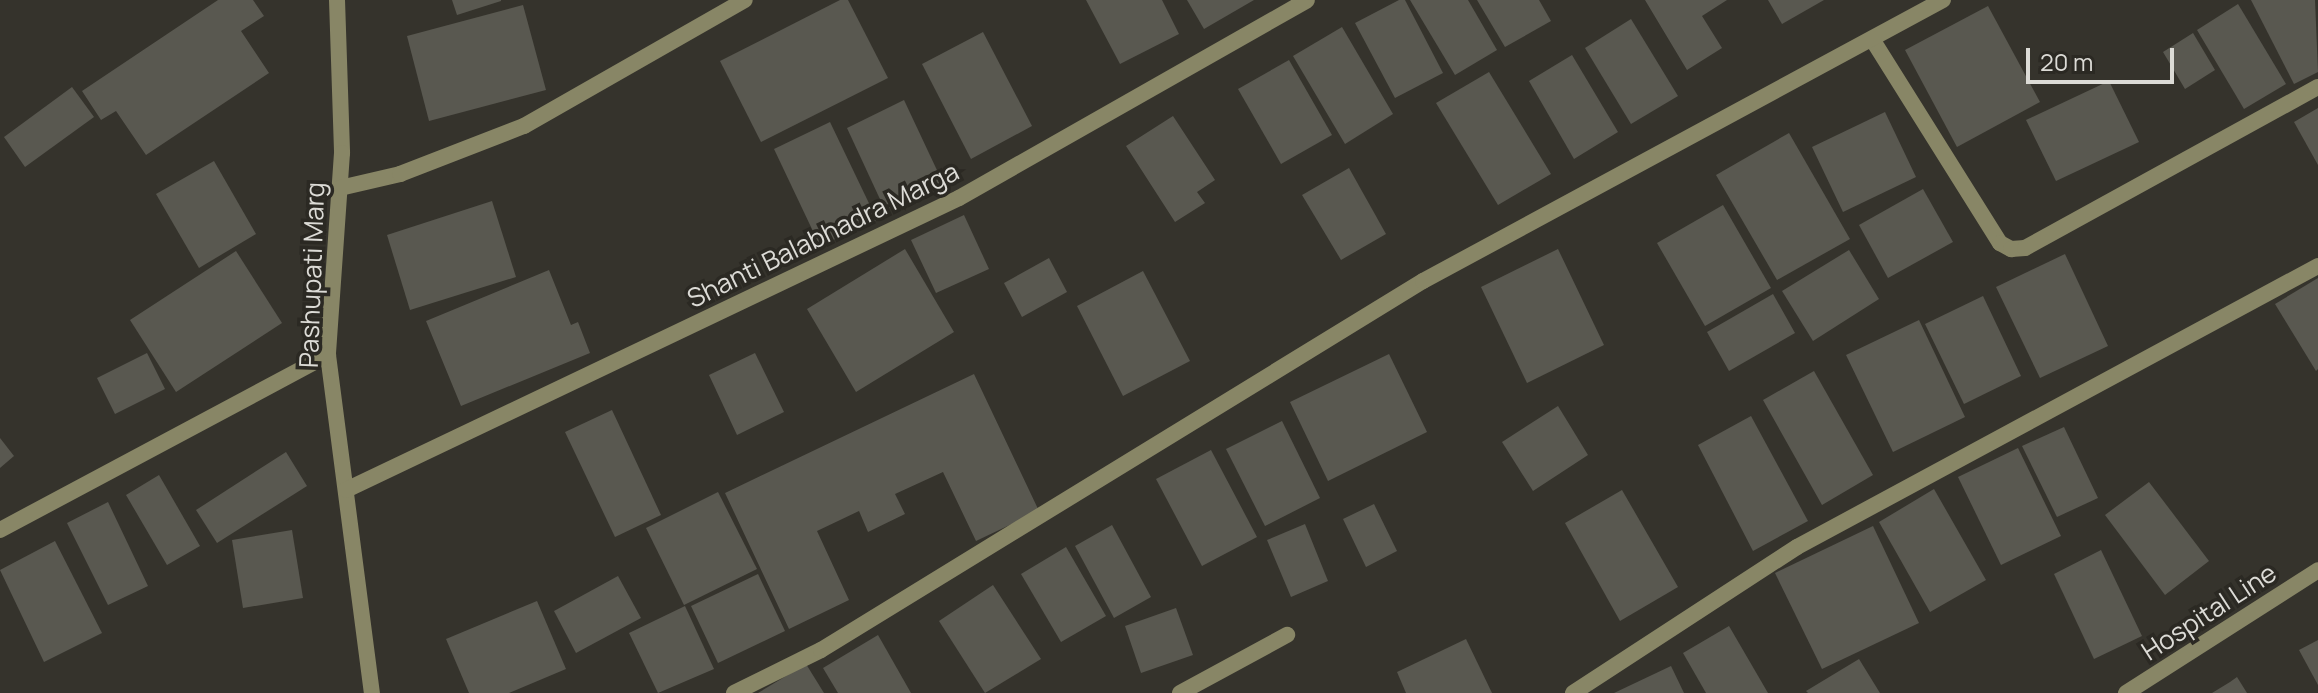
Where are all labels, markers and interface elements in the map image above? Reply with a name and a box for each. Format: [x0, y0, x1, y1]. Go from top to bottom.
scale bar [2030, 32, 2178, 82]
text: 20 m [2040, 45, 2093, 78]
street label: Shanti Balabhadra Marga [682, 156, 964, 314]
street label: Pashupati Marg [293, 181, 331, 369]
street label: Hospital Line [2136, 557, 2282, 667]

